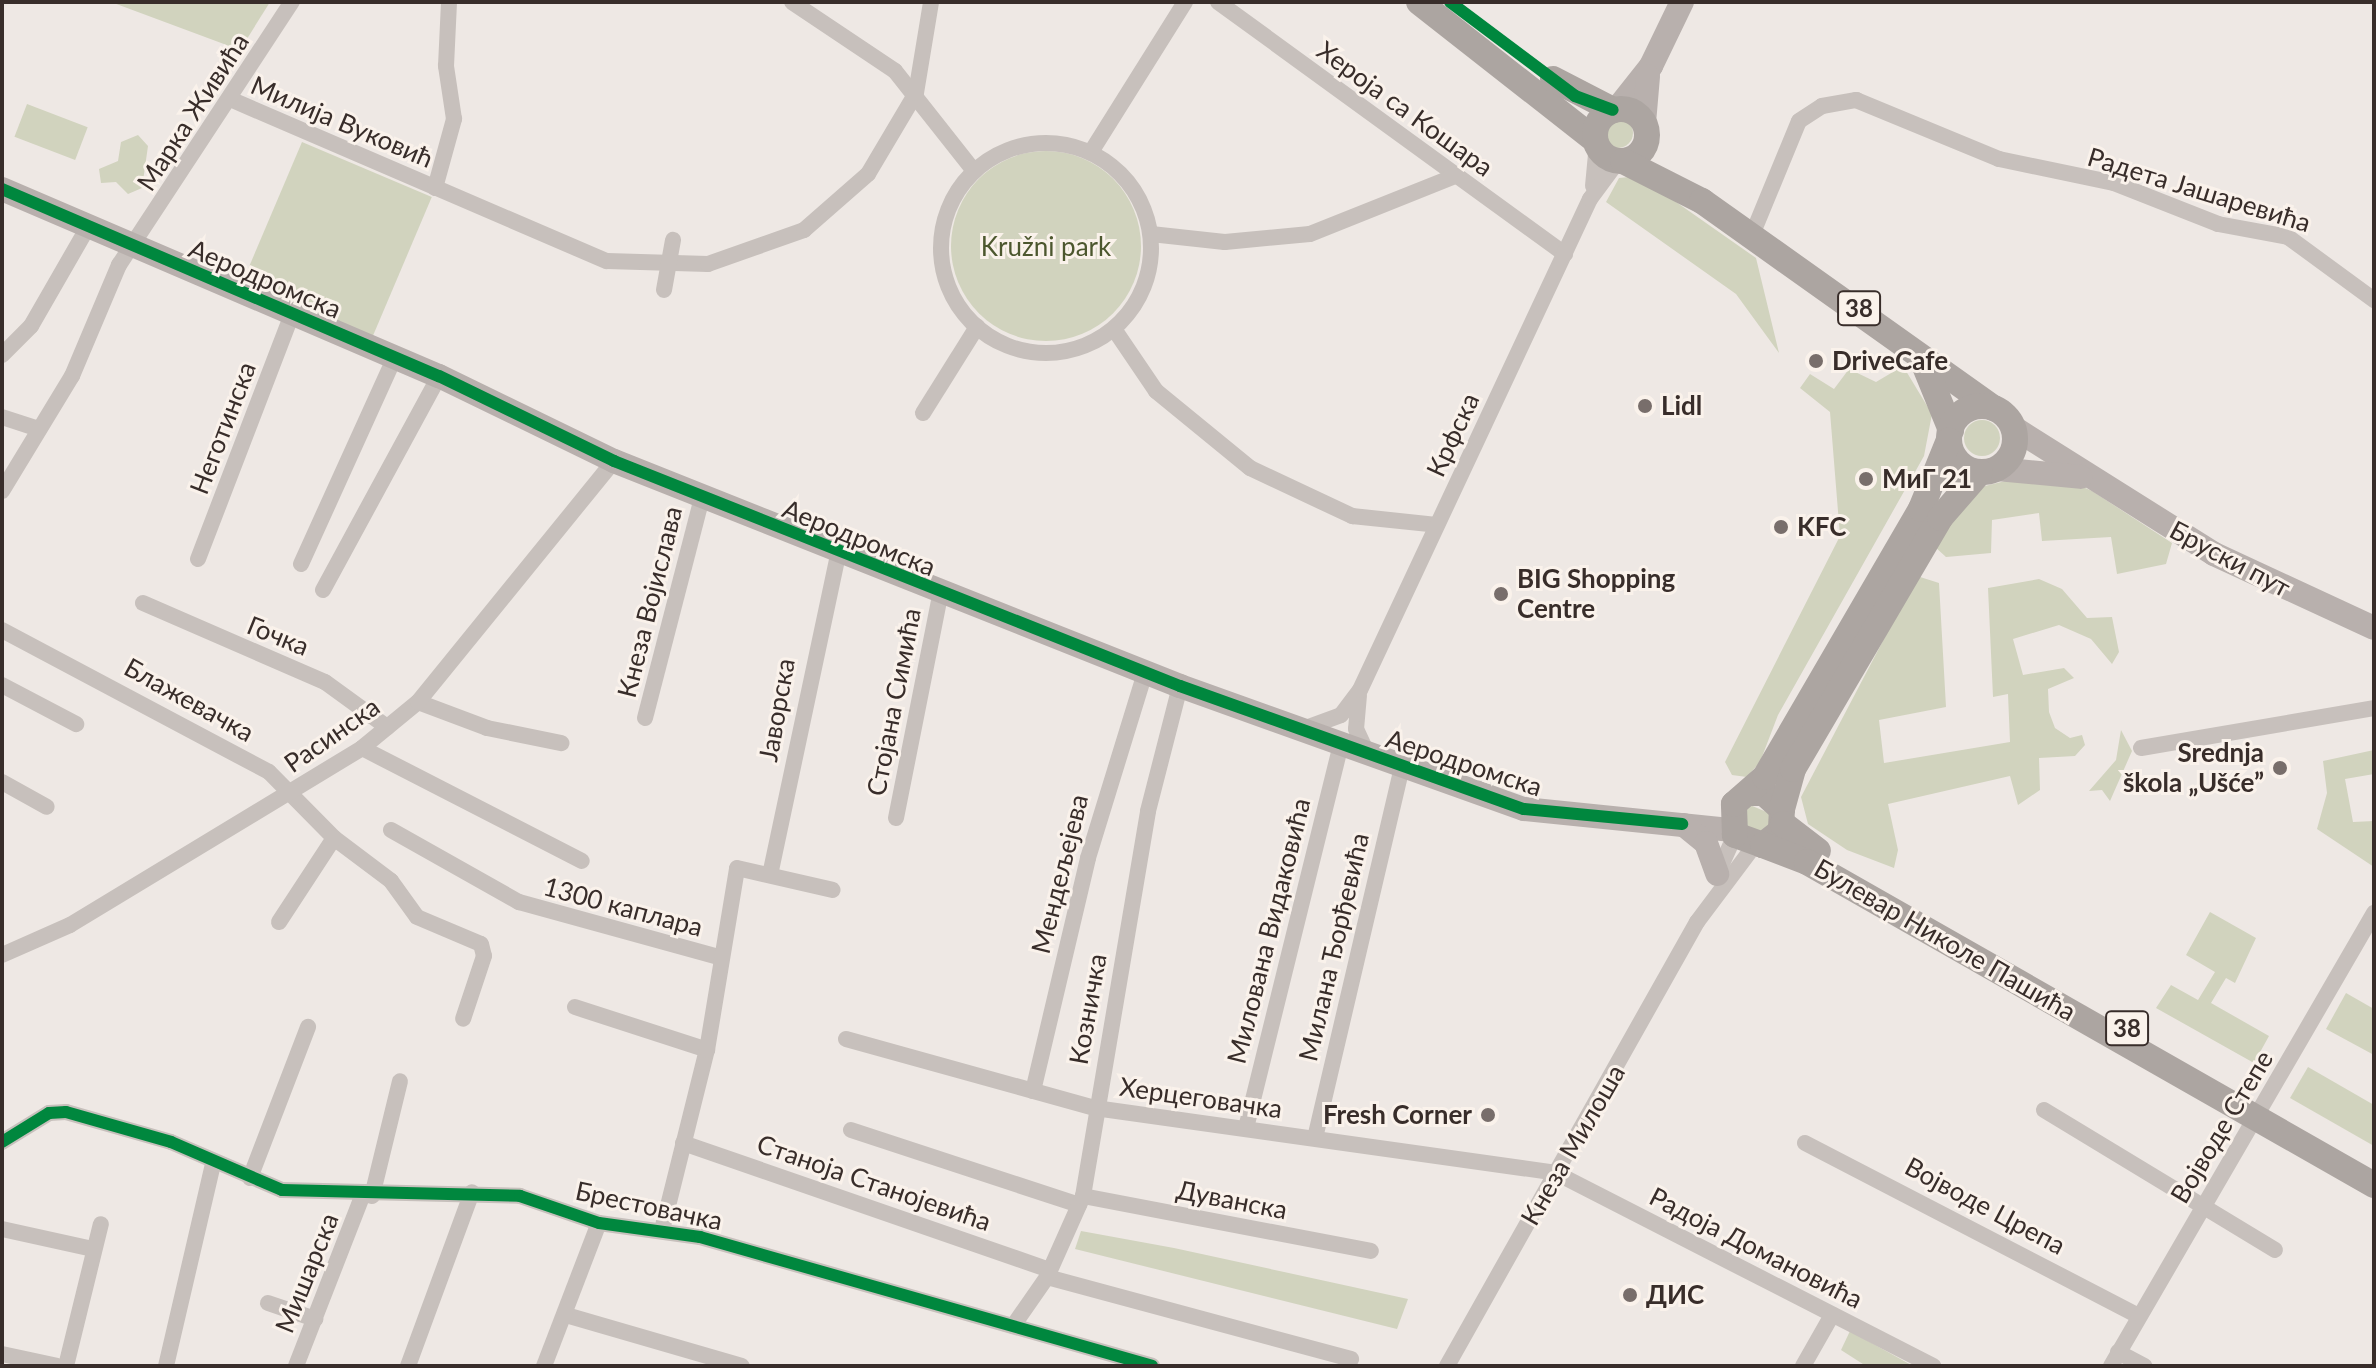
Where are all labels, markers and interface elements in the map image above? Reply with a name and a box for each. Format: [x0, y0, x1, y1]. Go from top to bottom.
street label: Марка Живића [131, 27, 255, 197]
street label: Хероја са Кошара [1311, 35, 1499, 183]
street label: Милија Вуковић [246, 70, 438, 174]
street label: Радета Јашаревића [2084, 141, 2314, 239]
park label: Kružni park [981, 231, 1111, 263]
street label: Аеродромска [184, 233, 346, 325]
road number: 38 [1837, 288, 1881, 328]
place label: DriveCafe [1832, 345, 1948, 377]
marker: DriveCafe [1807, 352, 1825, 370]
street label: Неготинска [184, 358, 262, 498]
street label: Крфска [1420, 388, 1486, 482]
place label: Lidl [1661, 390, 1702, 422]
marker: Lidl [1636, 397, 1654, 415]
place label: МиГ 21 [1882, 463, 1972, 495]
marker: МиГ 21 [1857, 470, 1875, 488]
street label: Аеродромска [778, 493, 940, 583]
street label: Кнеза Војислава [611, 503, 689, 701]
place label: KFC [1797, 511, 1847, 543]
street label: Бруски пут [2164, 514, 2296, 604]
marker: KFC [1772, 518, 1790, 536]
place label: BIG Shopping Centre [1517, 563, 1675, 624]
marker: BIG Shopping Centre [1492, 585, 1510, 603]
street label: Стојана Симића [861, 606, 927, 798]
street label: Гочка [242, 610, 314, 662]
street label: Блажевачка [119, 652, 259, 748]
street label: Јаворска [753, 656, 801, 764]
street label: Расинска [278, 691, 386, 779]
street label: Аеродромска [1382, 723, 1546, 803]
place label: Srednja škola „Ušće” [2123, 737, 2264, 798]
marker: Srednja škola „Ušće” [2271, 759, 2289, 777]
street label: Мендељејева [1025, 791, 1095, 957]
street label: Милована Видаковића [1221, 795, 1317, 1067]
street label: Милана Ђорђевића [1293, 830, 1375, 1064]
street label: Булевар Николе Пашића [1809, 852, 2081, 1028]
street label: 1300 каплара [540, 871, 706, 943]
street label: Козничка [1063, 951, 1113, 1067]
road number: 38 [2105, 1008, 2149, 1048]
street label: Војводе Степе [2164, 1045, 2280, 1209]
street label: Кнеза Милоша [1514, 1059, 1632, 1231]
street label: Херцеговачка [1118, 1071, 1284, 1125]
place label: Fresh Corner [1323, 1099, 1472, 1131]
marker: Fresh Corner [1479, 1106, 1497, 1124]
street label: Станоја Станојевића [753, 1128, 995, 1238]
street label: Војводе Црепа [1900, 1151, 2070, 1261]
street label: Дуванска [1174, 1174, 1290, 1226]
street label: Брестовачка [573, 1175, 725, 1237]
street label: Радоја Домановића [1644, 1181, 1868, 1315]
street label: Мишарска [269, 1208, 345, 1338]
place label: ДИС [1646, 1279, 1704, 1311]
marker: ДИС [1621, 1286, 1639, 1304]

